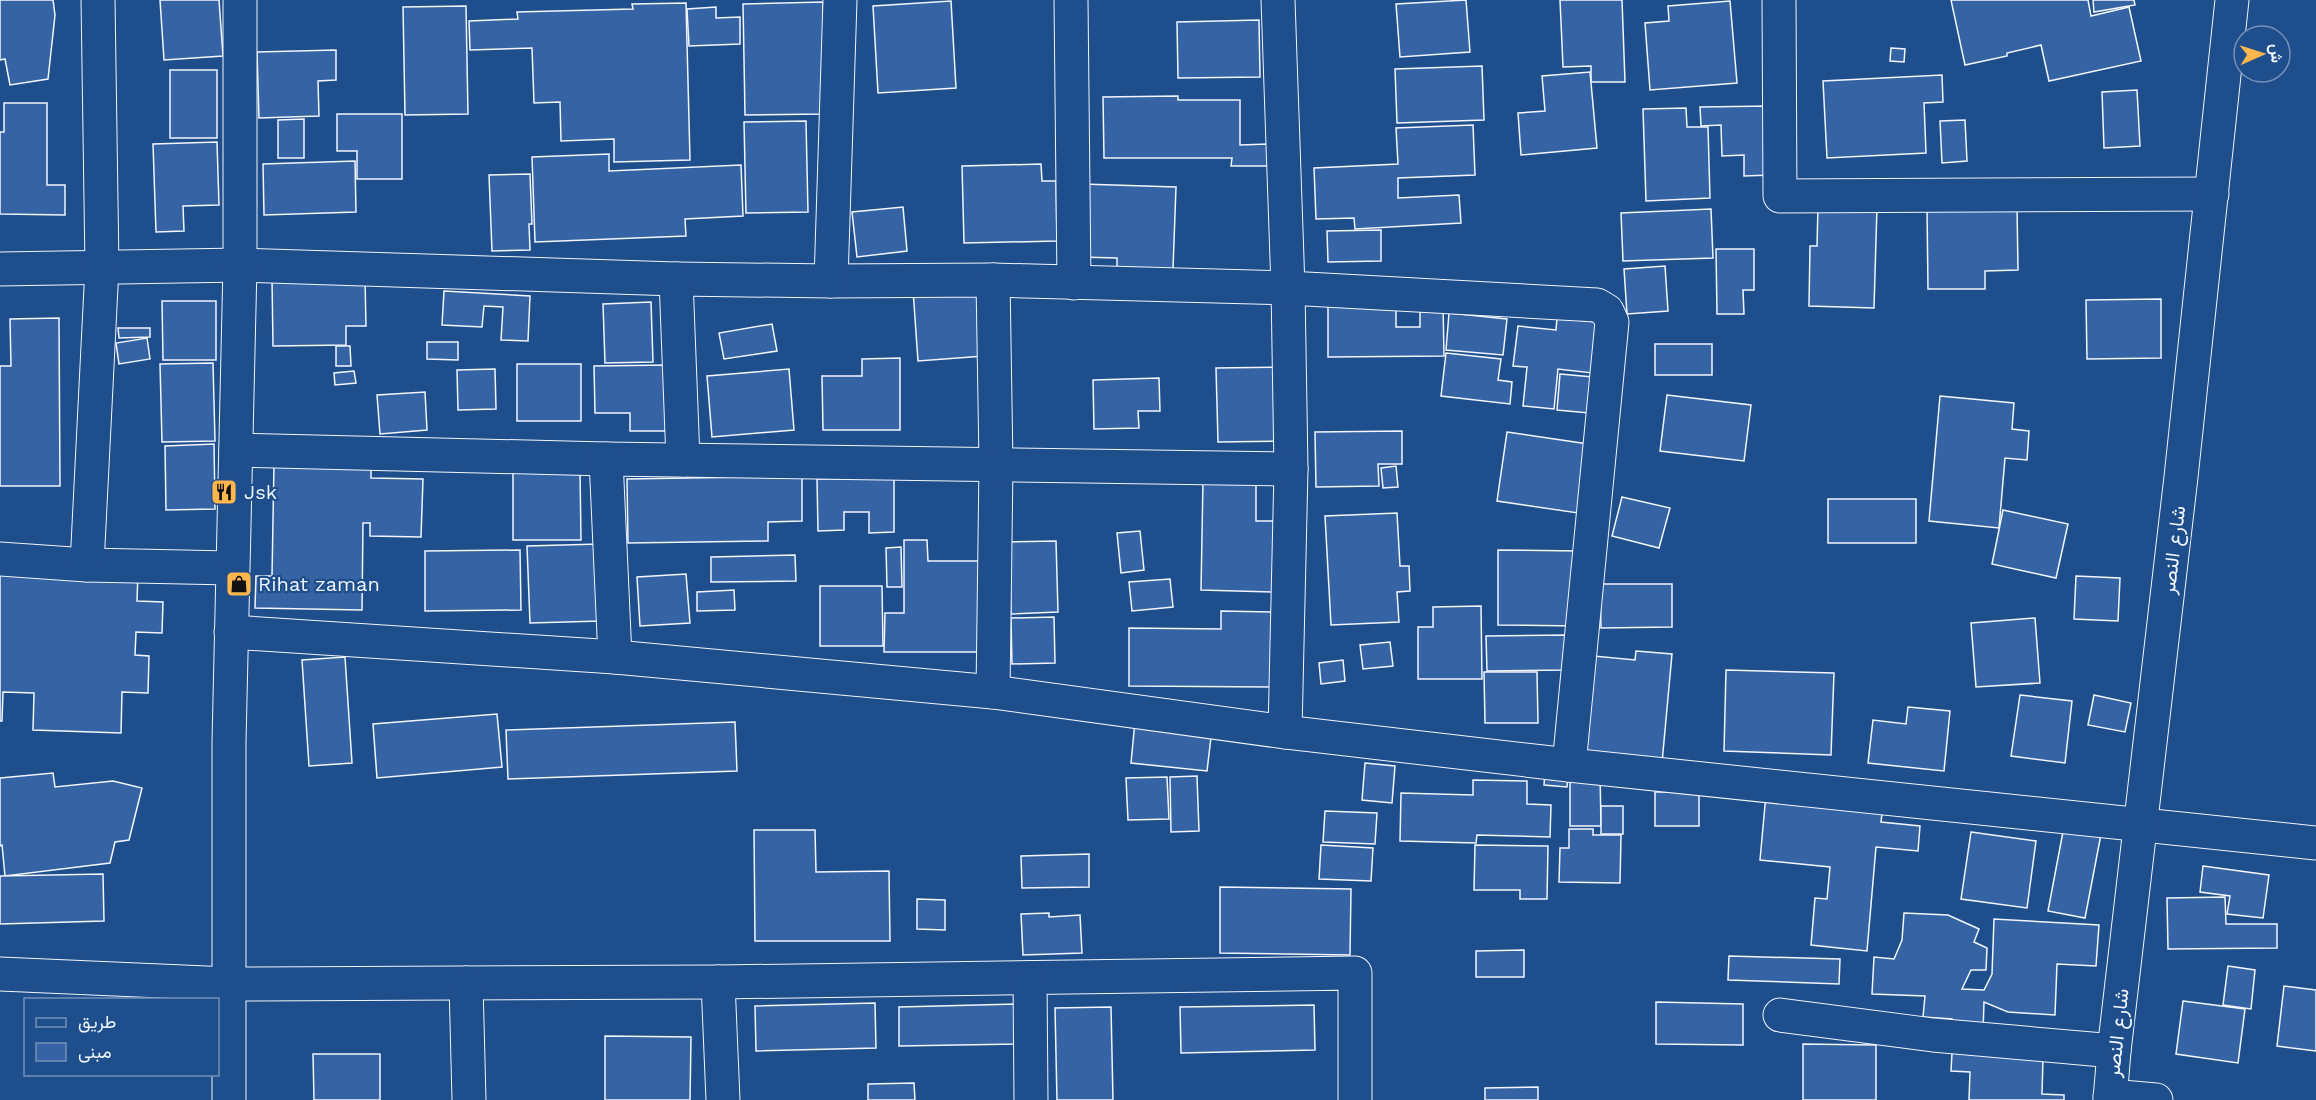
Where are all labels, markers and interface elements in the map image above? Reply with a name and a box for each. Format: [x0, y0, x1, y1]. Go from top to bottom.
north arrow [2232, 24, 2292, 84]
text: ش [2266, 43, 2286, 63]
restaurant icon: Jsk [209, 477, 239, 507]
place label: Jsk [244, 480, 277, 504]
street label: شارع النصر [2156, 504, 2192, 597]
shop icon: Rihat zaman [224, 569, 254, 599]
place label: Rihat zaman [258, 572, 380, 596]
street label: شارع النصر [2100, 987, 2136, 1080]
legend [24, 998, 219, 1076]
text: طريق [78, 1011, 116, 1033]
text: مبنى [78, 1041, 112, 1063]

